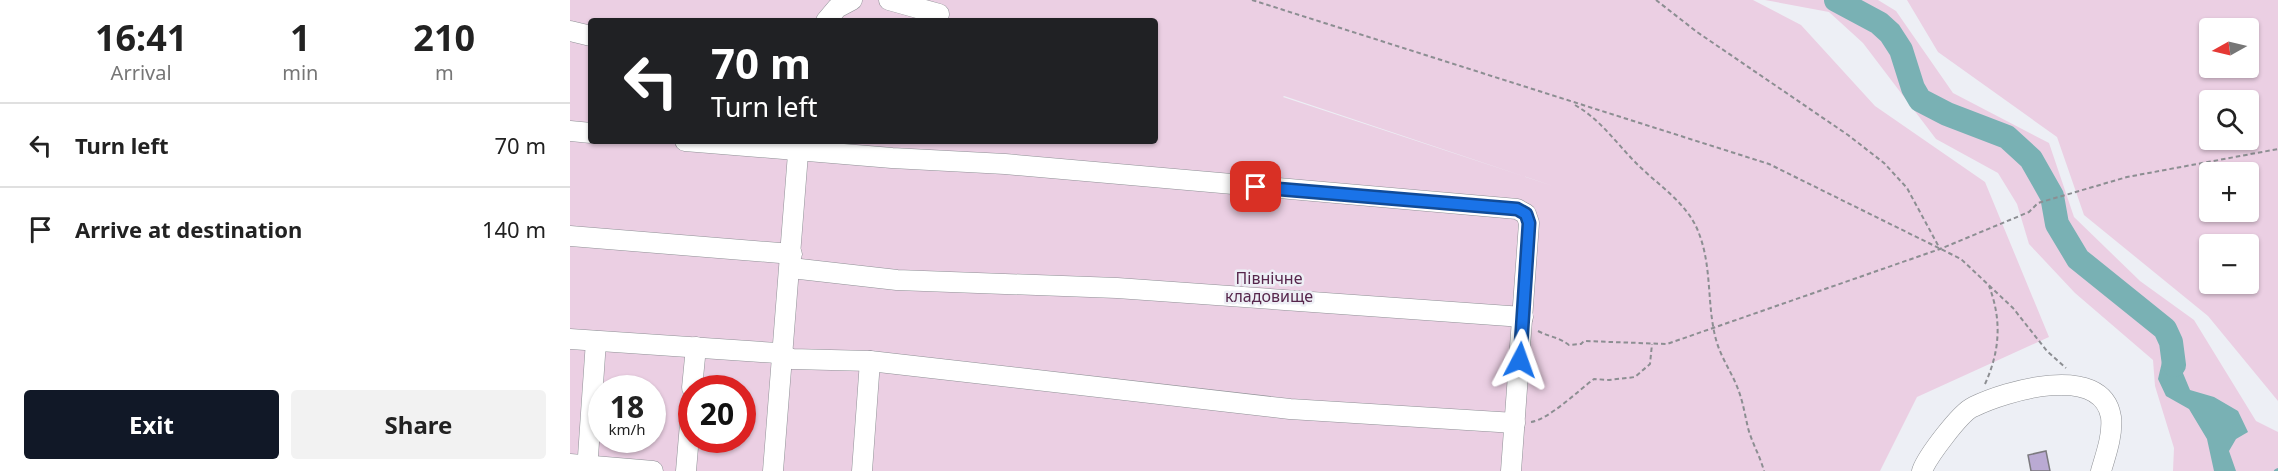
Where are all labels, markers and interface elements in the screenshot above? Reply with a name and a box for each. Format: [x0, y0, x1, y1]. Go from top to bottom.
text: 16:41 [95, 13, 187, 62]
text: 1 [290, 13, 311, 62]
text: 210 [413, 13, 475, 62]
north arrow [2199, 18, 2259, 78]
map controls [2199, 18, 2259, 294]
text: 70 m [711, 34, 811, 91]
icon: left [612, 42, 690, 120]
text: Arrival [111, 59, 172, 86]
text: min [282, 59, 318, 86]
text: m [435, 59, 454, 86]
text: Turn left [711, 88, 817, 125]
button: search [2199, 90, 2259, 150]
icon: left [24, 129, 57, 162]
text: Turn left [75, 130, 169, 160]
text: 70 m [495, 130, 546, 160]
pin [1230, 161, 1281, 212]
button: + [2199, 162, 2259, 222]
icon: arrive [1239, 170, 1272, 203]
icon: arrive [24, 213, 57, 246]
text: Arrive at destination [75, 214, 302, 244]
text: 140 m [482, 214, 546, 244]
button: − [2199, 234, 2259, 294]
park label: Північне кладовище [1225, 267, 1313, 307]
position arrow [1488, 328, 1552, 392]
speed limit sign: 20 [678, 375, 756, 453]
text: 18 [610, 386, 644, 427]
button: Exit [24, 390, 279, 459]
button: Share [291, 390, 546, 459]
text: km/h [609, 419, 645, 439]

